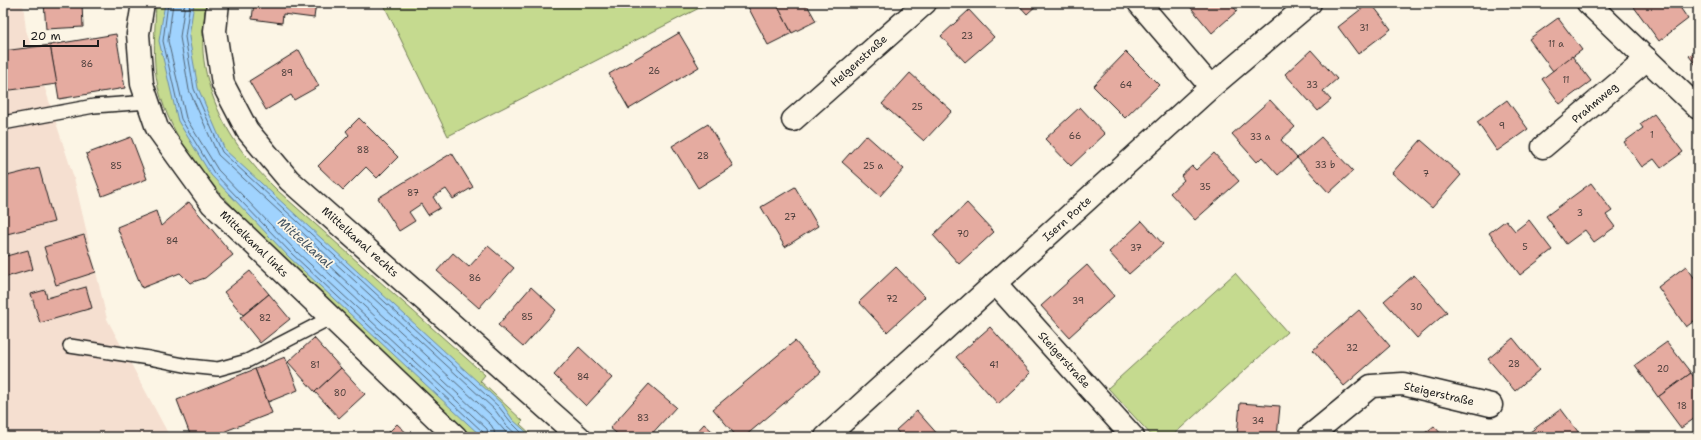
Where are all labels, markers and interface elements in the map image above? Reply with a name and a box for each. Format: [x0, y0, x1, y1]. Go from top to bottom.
scale bar [24, 22, 98, 48]
house number: 31 [1359, 22, 1369, 34]
text: 20 m [30, 28, 61, 44]
house number: 23 [961, 30, 973, 42]
street label: Helgenstraße [827, 32, 891, 90]
house number: 11 a [1548, 38, 1564, 50]
house number: 86 [81, 58, 93, 70]
house number: 26 [648, 65, 660, 77]
house number: 89 [281, 67, 293, 79]
house number: 11 [1562, 74, 1570, 86]
house number: 64 [1120, 79, 1132, 91]
house number: 33 [1306, 79, 1318, 91]
street label: Prahmweg [1569, 79, 1621, 127]
house number: 25 [911, 101, 923, 113]
house number: 9 [1499, 120, 1505, 132]
house number: 1 [1650, 129, 1654, 141]
house number: 66 [1069, 130, 1081, 142]
house number: 33 a [1250, 131, 1271, 143]
house number: 88 [357, 144, 369, 156]
house number: 28 [697, 150, 709, 162]
house number: 33 b [1315, 159, 1335, 171]
house number: 85 [110, 160, 122, 172]
house number: 25 a [863, 160, 884, 172]
house number: 7 [1423, 168, 1429, 180]
house number: 35 [1199, 181, 1211, 193]
house number: 87 [407, 187, 419, 199]
street label: Isern Porte [1039, 193, 1095, 245]
street label: Mittelkanal rechts [318, 203, 402, 281]
street label: Mittelkanal links [216, 207, 292, 281]
house number: 3 [1577, 207, 1583, 219]
house number: 27 [784, 211, 796, 223]
water label: Mittelkanal [274, 214, 336, 272]
house number: 70 [957, 228, 969, 240]
house number: 84 [166, 235, 178, 247]
house number: 5 [1522, 241, 1528, 253]
house number: 37 [1130, 242, 1142, 254]
house number: 86 [469, 272, 481, 284]
house number: 72 [886, 293, 898, 305]
house number: 39 [1072, 295, 1084, 307]
house number: 30 [1410, 301, 1422, 313]
house number: 85 [521, 311, 533, 323]
house number: 82 [259, 312, 271, 324]
street label: Steigerstraße [1034, 328, 1094, 392]
house number: 32 [1346, 342, 1358, 354]
house number: 28 [1508, 358, 1520, 370]
house number: 81 [310, 359, 320, 371]
house number: 41 [989, 359, 999, 371]
house number: 20 [1657, 363, 1669, 375]
house number: 84 [577, 371, 589, 383]
street label: Steigerstraße [1402, 379, 1476, 409]
house number: 80 [334, 387, 346, 399]
house number: 18 [1677, 400, 1687, 412]
house number: 83 [637, 412, 649, 424]
house number: 34 [1252, 415, 1264, 427]

